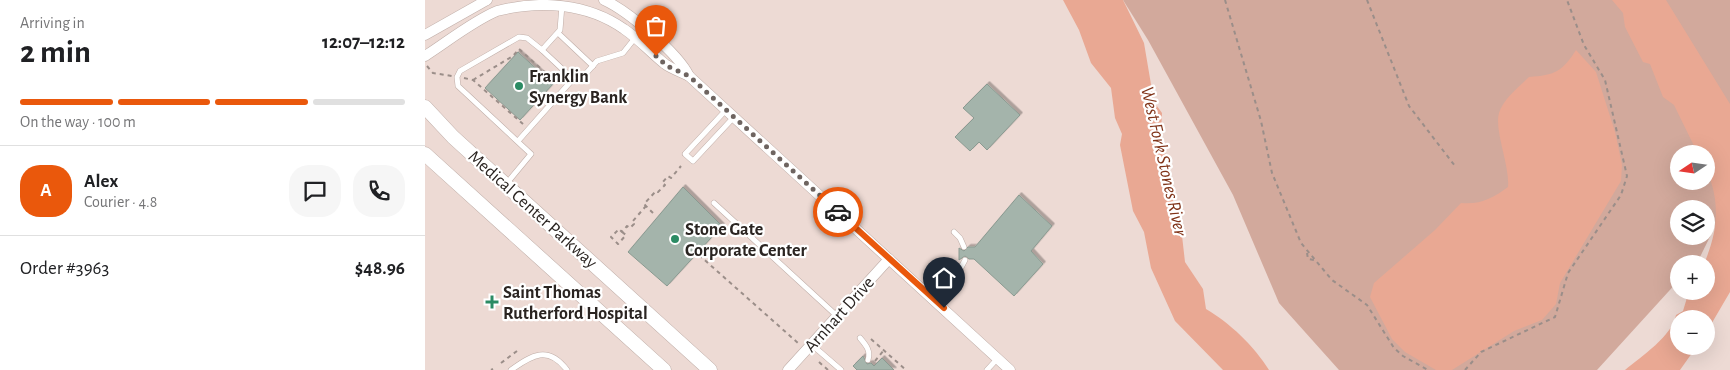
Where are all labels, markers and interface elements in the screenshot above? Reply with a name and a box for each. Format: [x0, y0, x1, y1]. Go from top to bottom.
pin [635, 5, 677, 56]
icon: bag [642, 12, 670, 40]
text: Arriving in [20, 15, 85, 31]
text: 12:07–12:12 [322, 33, 405, 52]
text: 2 min [20, 36, 91, 68]
place label: Franklin Synergy Bank [529, 68, 627, 107]
marker: Franklin Synergy Bank [513, 80, 525, 92]
water label: West Fork Stones River [1137, 85, 1190, 239]
text: On the way · 100 m [20, 114, 136, 130]
north arrow [1670, 145, 1715, 190]
map controls [1670, 145, 1715, 355]
street label: Medical Center Parkway [465, 147, 600, 272]
button: chat [289, 165, 341, 217]
button: phone [353, 165, 405, 217]
text: Alex [84, 172, 118, 191]
text: A [40, 181, 52, 200]
courier [813, 187, 863, 237]
text: Courier · 4.8 [84, 194, 157, 210]
icon: car [824, 198, 852, 226]
button: layers [1670, 200, 1715, 245]
place label: Stone Gate Corporate Center [685, 221, 808, 260]
marker: Stone Gate Corporate Center [669, 233, 681, 245]
button: + [1670, 255, 1715, 300]
pin [923, 257, 965, 308]
text: Order #3963 [20, 259, 109, 278]
text: $48.96 [355, 259, 405, 278]
icon: home [930, 264, 958, 292]
street label: Arnhart Drive [801, 273, 878, 356]
place label: Saint Thomas Rutherford Hospital [503, 284, 648, 323]
marker: Saint Thomas Rutherford Hospital [485, 295, 499, 309]
button: − [1670, 310, 1715, 355]

